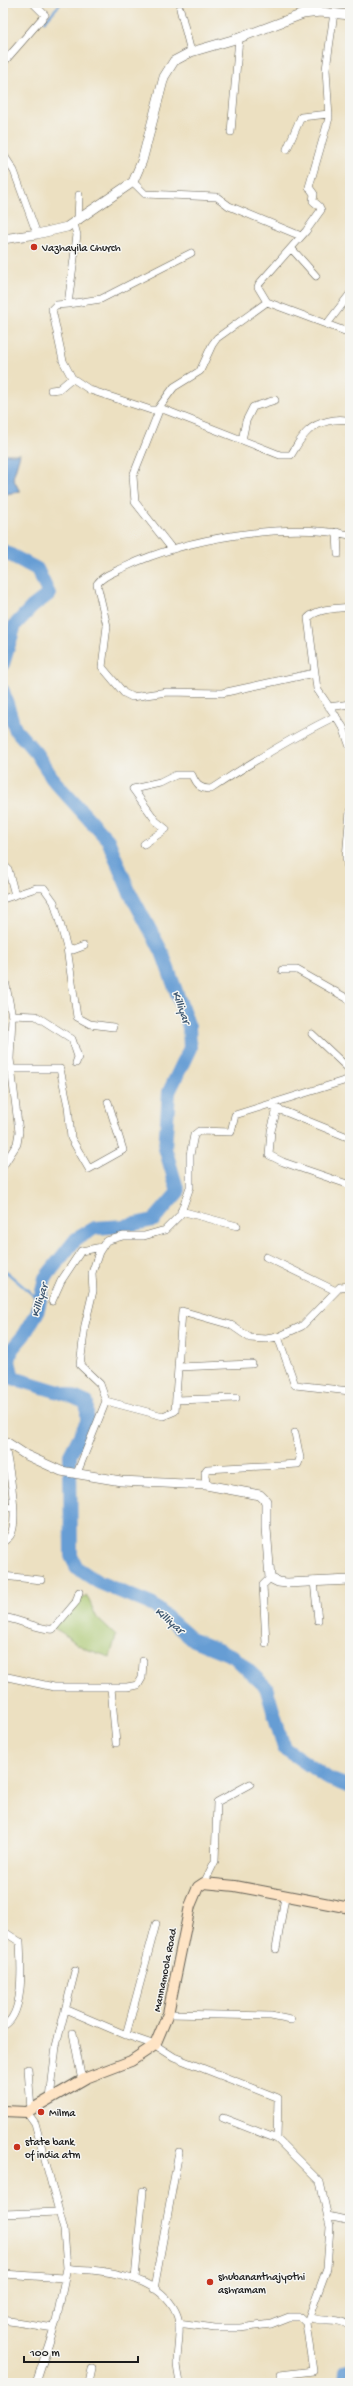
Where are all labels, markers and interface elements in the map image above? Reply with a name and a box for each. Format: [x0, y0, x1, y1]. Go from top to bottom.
marker: Vazhayila Church [29, 242, 39, 252]
place label: Vazhayila Church [41, 243, 121, 255]
water label: Killiyar [168, 989, 193, 1029]
water label: Killiyar [29, 1280, 53, 1319]
water label: Killiyar [151, 1605, 188, 1640]
street label: Mannamoola Road [152, 1926, 180, 2013]
marker: Milma [36, 2107, 46, 2117]
place label: Milma [49, 2108, 76, 2120]
place label: state bank of india atm [25, 2137, 80, 2162]
marker: state bank of india atm [12, 2142, 22, 2152]
place label: shubananthajyothi ashramam [218, 2272, 305, 2297]
marker: shubananthajyothi ashramam [205, 2277, 215, 2287]
scale bar [24, 2338, 138, 2364]
text: 100 m [29, 2347, 60, 2361]

